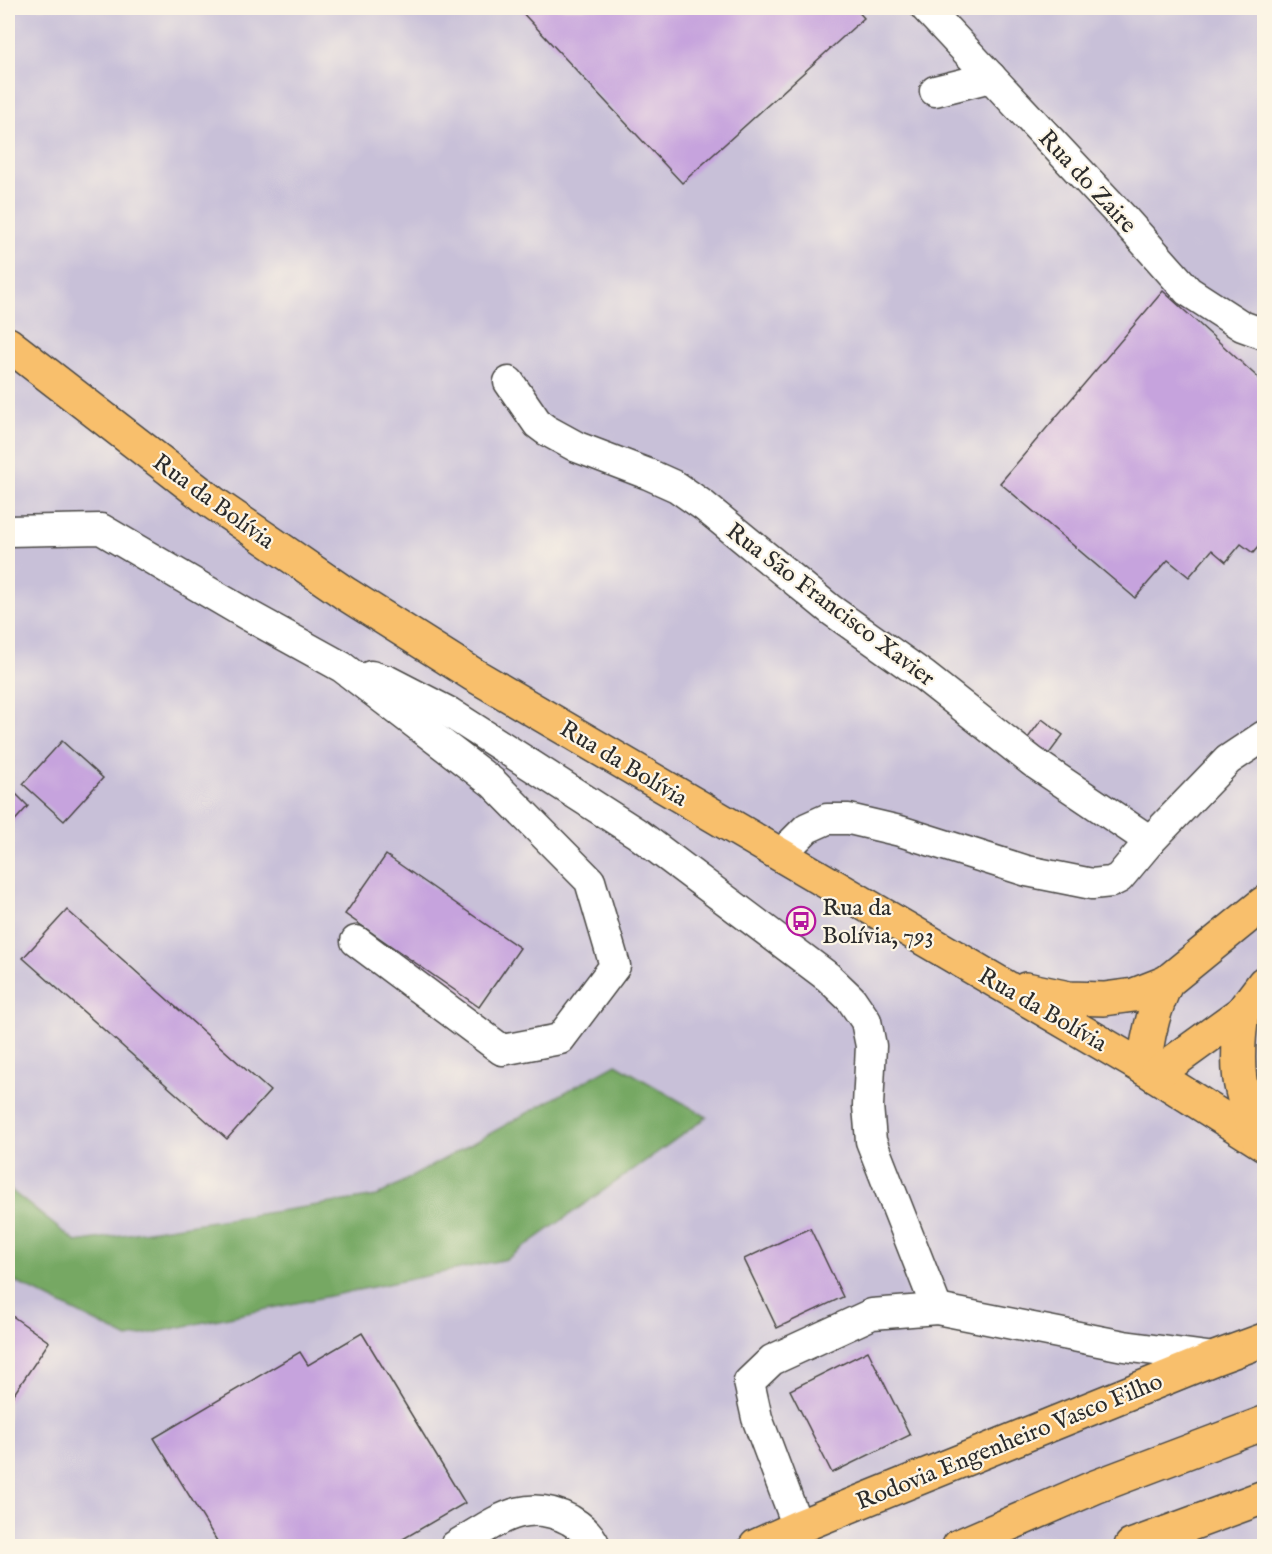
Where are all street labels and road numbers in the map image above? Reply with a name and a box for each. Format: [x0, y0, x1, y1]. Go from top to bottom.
street label: Rua do Zaire [1031, 124, 1143, 240]
street label: Rua da Bolívia [146, 447, 281, 557]
street label: Rua São Francisco Xavier [719, 516, 941, 694]
street label: Rua da Bolívia [554, 714, 693, 815]
street label: Rua da Bolívia [972, 961, 1113, 1060]
street label: Rodovia Engenheiro Vasco Filho [852, 1367, 1167, 1518]

